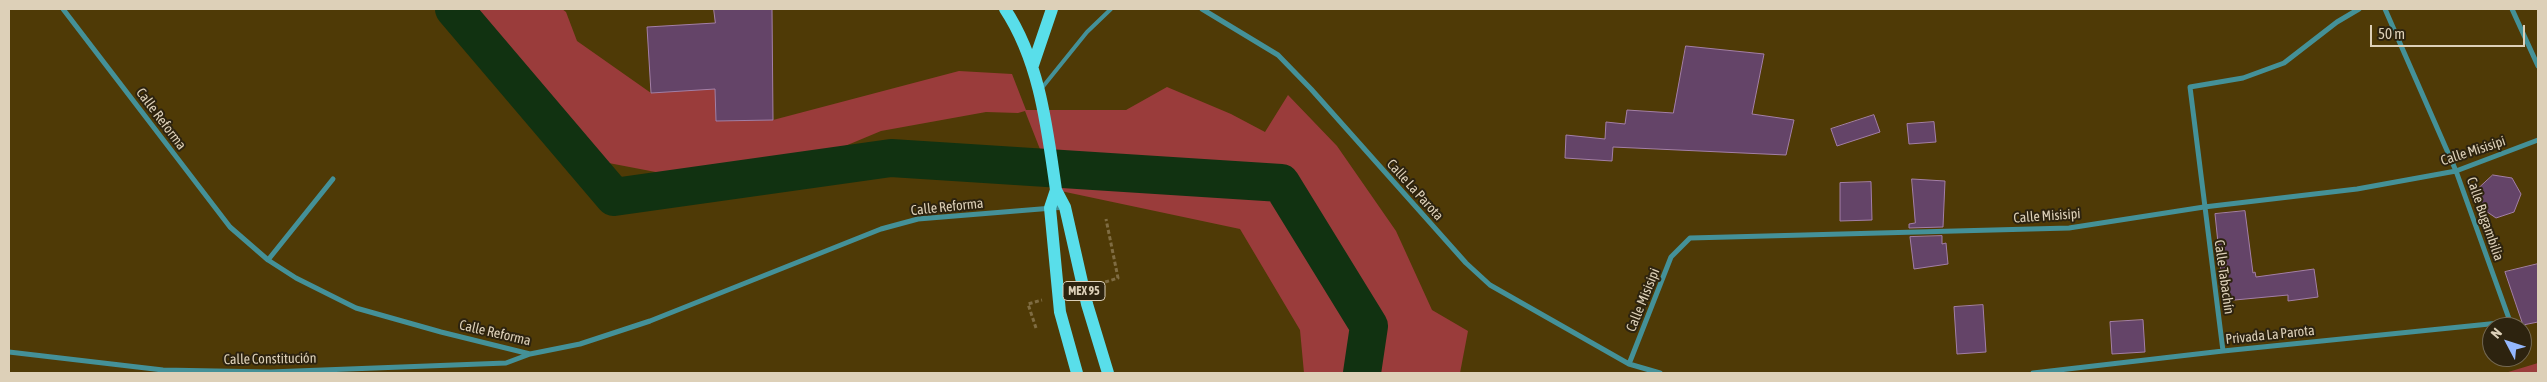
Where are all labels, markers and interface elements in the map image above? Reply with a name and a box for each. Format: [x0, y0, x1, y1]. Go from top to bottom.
scale bar [2372, 15, 2527, 47]
text: 50 m [2378, 25, 2405, 42]
street label: Calle Reforma [132, 85, 190, 153]
street label: Calle Misisipi [2438, 133, 2508, 169]
street label: Calle La Parota [1383, 156, 1447, 224]
street label: Calle Bugambilia [2463, 175, 2507, 263]
street label: Calle Reforma [910, 195, 984, 219]
street label: Calle Misisipi [2013, 205, 2081, 227]
street label: Calle Tabachín [2210, 239, 2238, 315]
street label: Calle Misisipi [1623, 266, 1663, 334]
road number: MEX 95 [1063, 282, 1105, 300]
street label: Calle Reforma [458, 317, 532, 349]
north arrow [2482, 317, 2532, 367]
street label: Privada La Parota [2225, 322, 2315, 348]
text: N [2487, 325, 2505, 341]
street label: Calle Constitución [223, 350, 317, 368]

